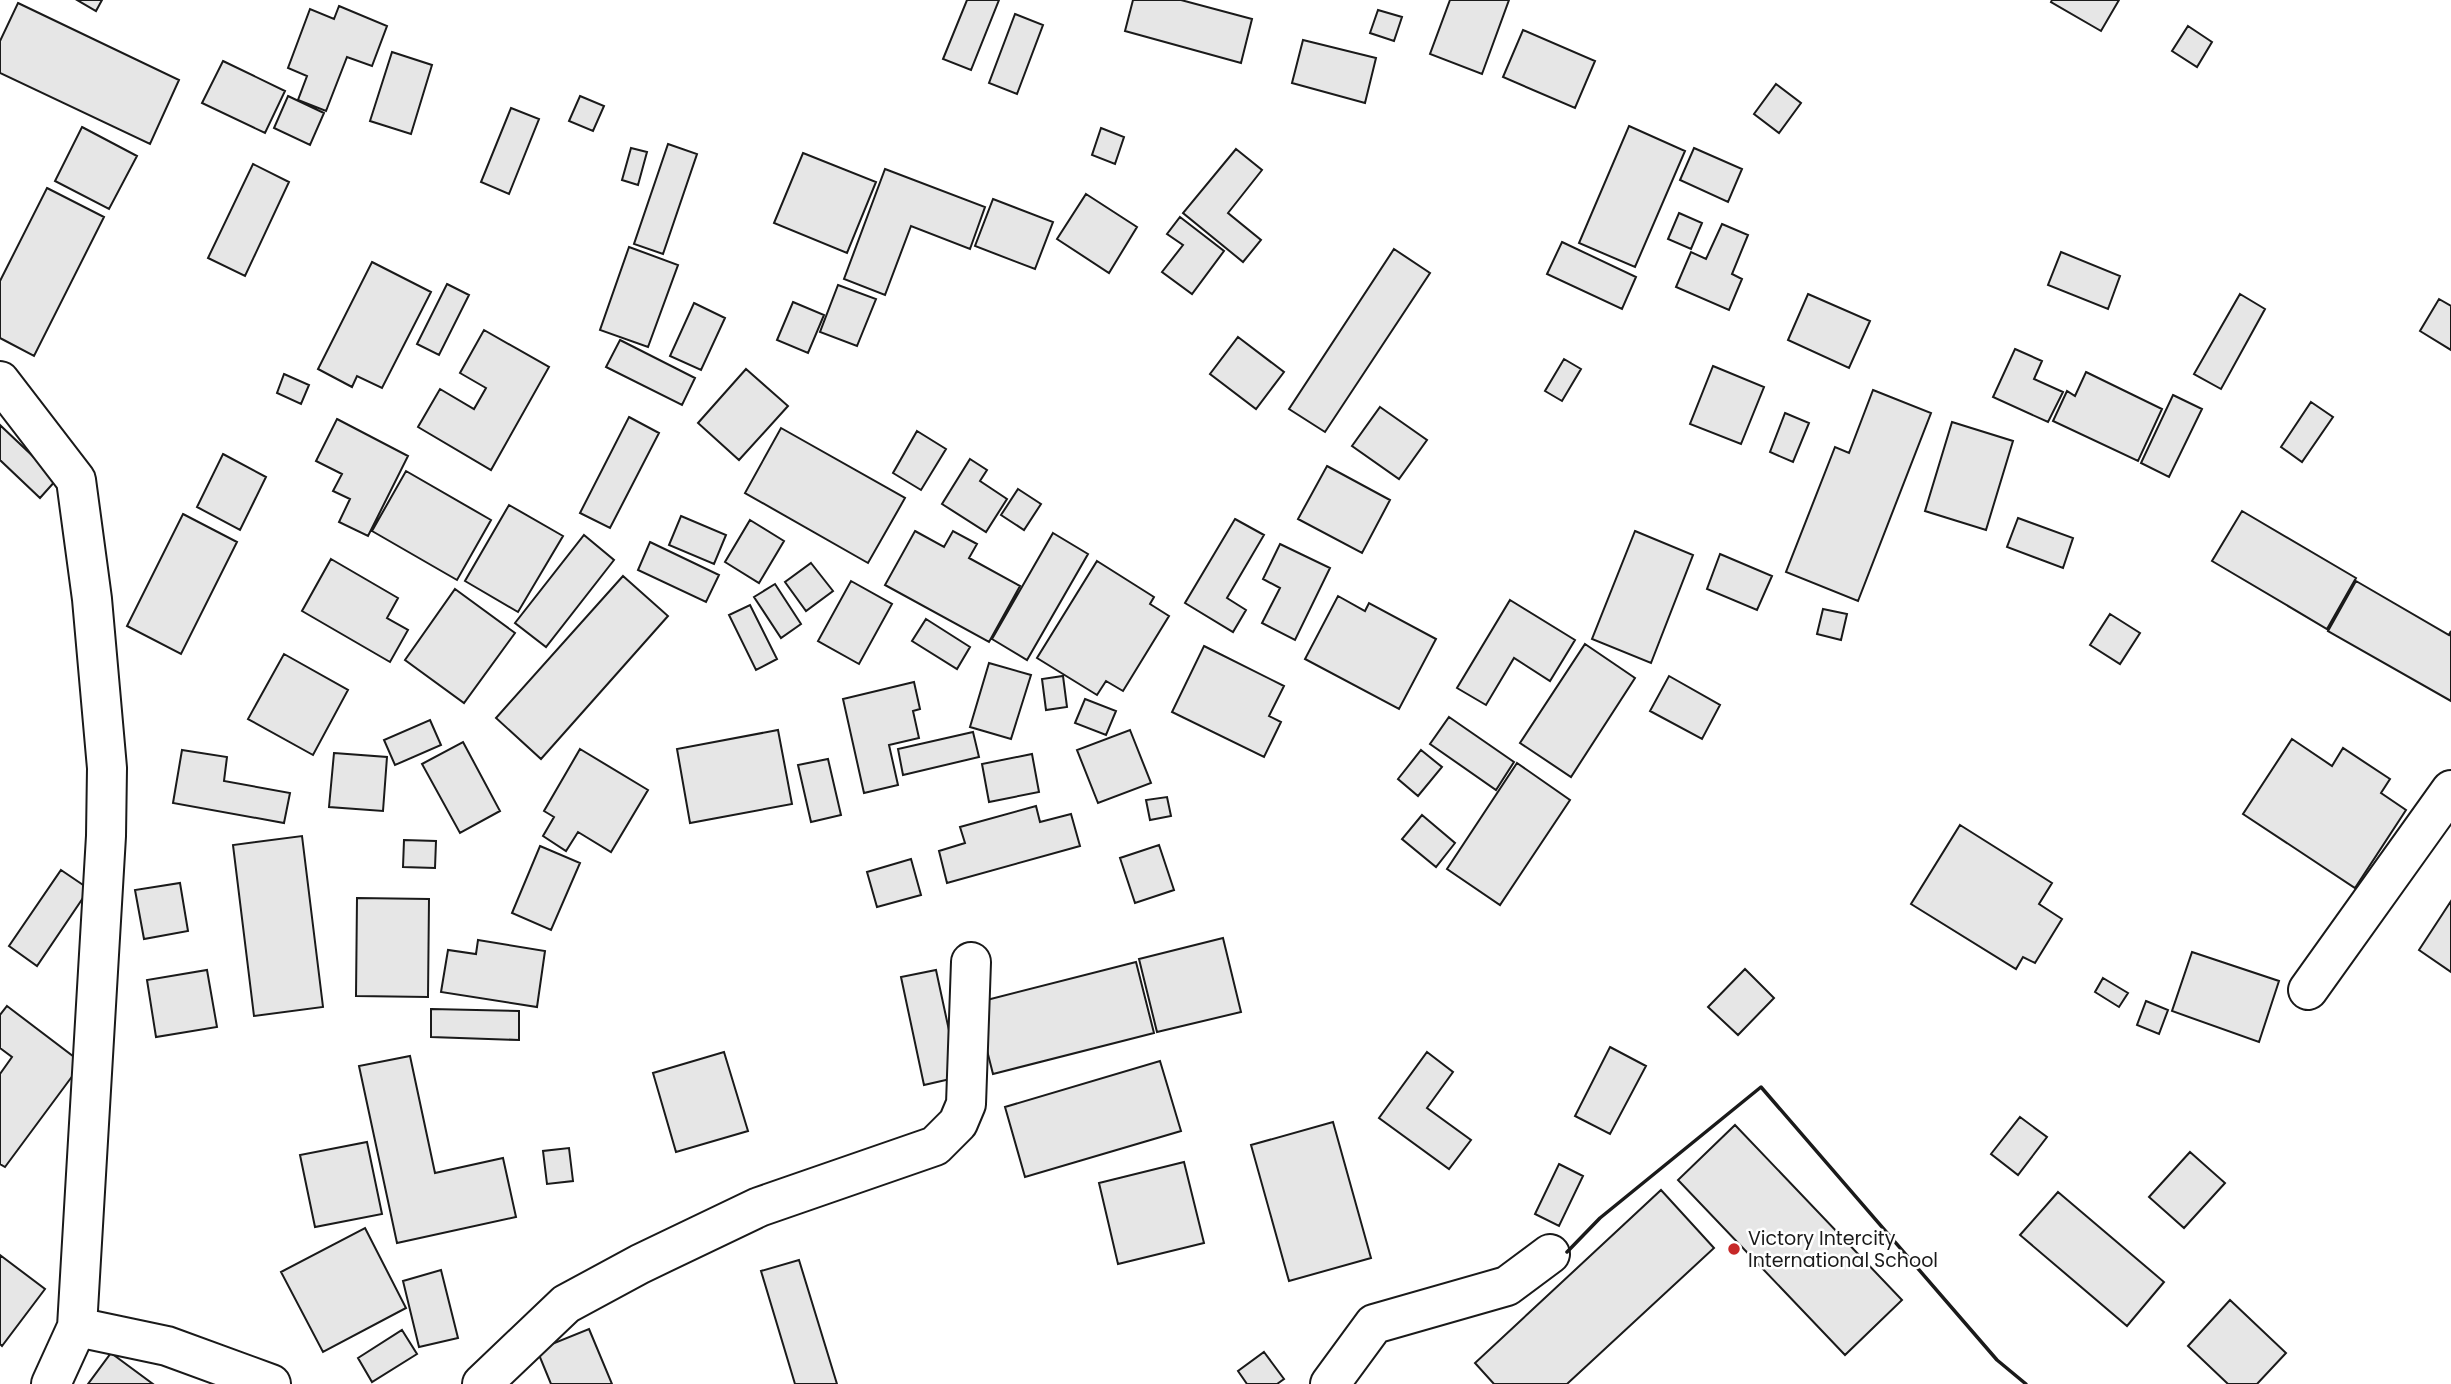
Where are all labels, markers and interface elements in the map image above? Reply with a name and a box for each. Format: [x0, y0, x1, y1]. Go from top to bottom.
place label: Victory Intercity International School [1748, 1225, 1938, 1274]
marker: Victory Intercity International School [1726, 1241, 1742, 1257]

